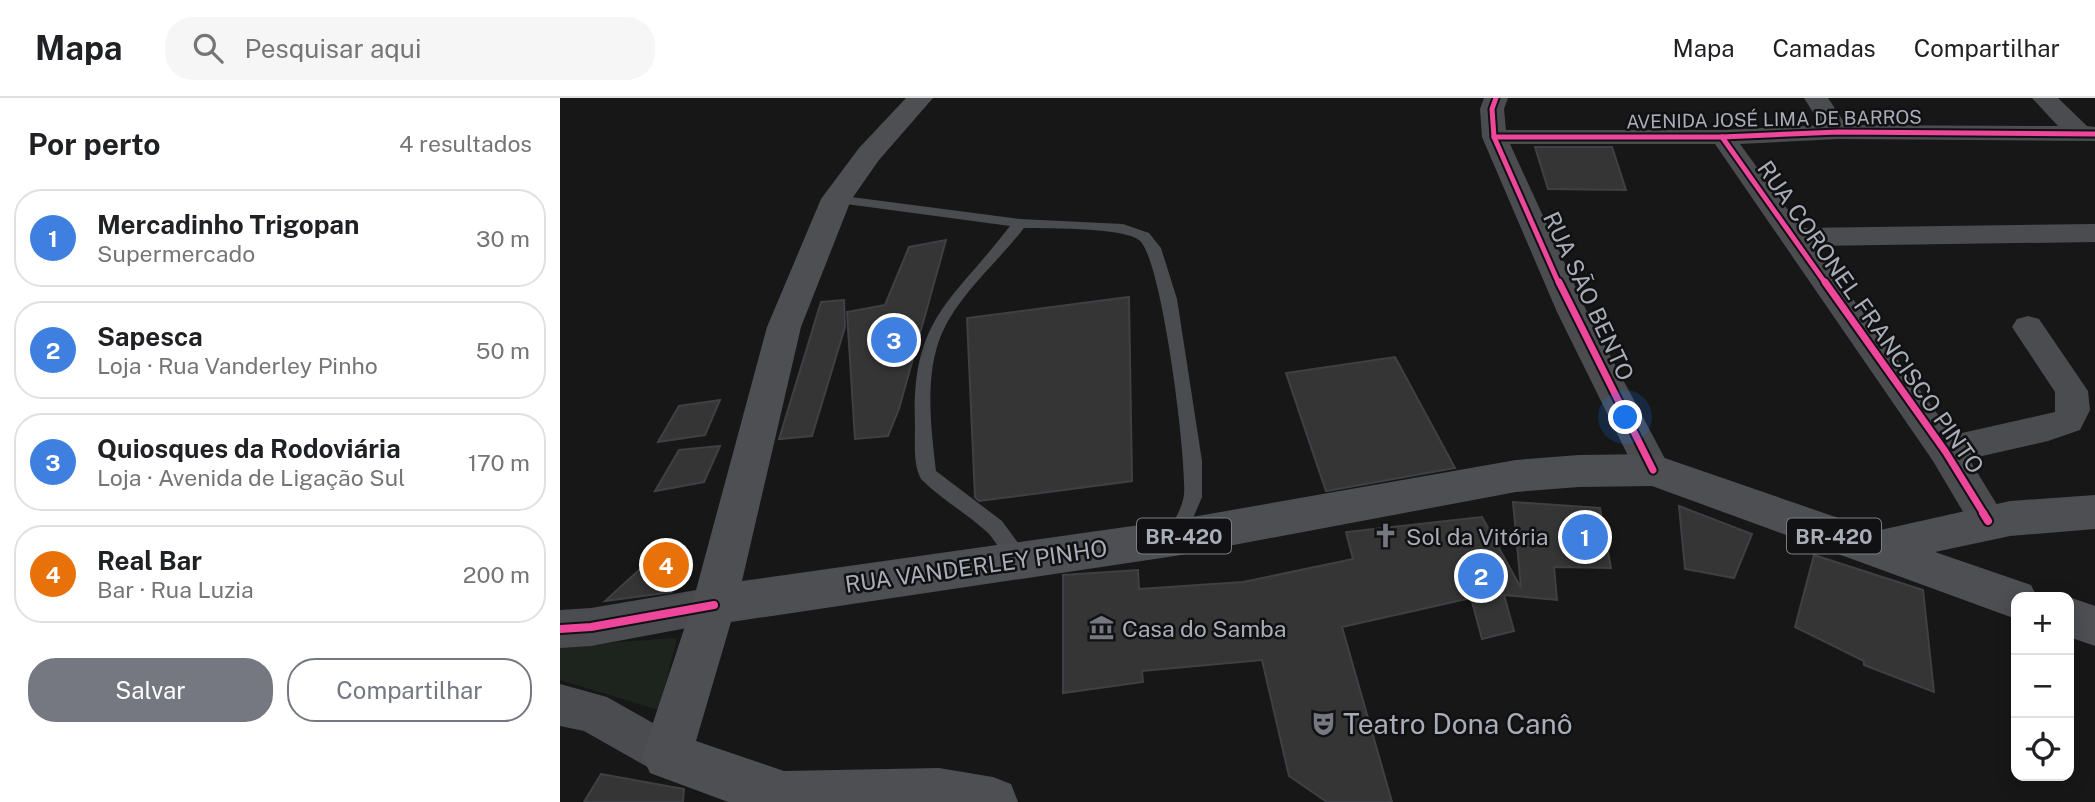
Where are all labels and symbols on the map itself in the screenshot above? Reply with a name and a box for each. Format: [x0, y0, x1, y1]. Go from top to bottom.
street label: AVENIDA JOSÉ LIMA DE BARROS [1626, 105, 1922, 133]
street label: RUA CORONEL FRANCISCO PINTO [1752, 155, 1990, 479]
street label: RUA SÃO BENTO [1538, 207, 1640, 385]
pin: 3 [871, 314, 917, 366]
your location [1608, 400, 1642, 434]
pin: 1 [1562, 511, 1608, 563]
road number: BR-420 [1137, 518, 1231, 554]
road number: BR-420 [1787, 518, 1881, 554]
church icon: Sol da Vitória [1372, 522, 1400, 550]
place label: Sol da Vitória [1406, 523, 1548, 550]
street label: RUA VANDERLEY PINHO [843, 534, 1109, 598]
pin: 4 [643, 539, 689, 591]
pin: 2 [1458, 550, 1504, 602]
museum icon: Casa do Samba [1088, 614, 1116, 642]
place label: Casa do Samba [1122, 615, 1286, 642]
place label: Teatro Dona Canô [1343, 707, 1573, 740]
theatre icon: Teatro Dona Canô [1309, 709, 1337, 737]

